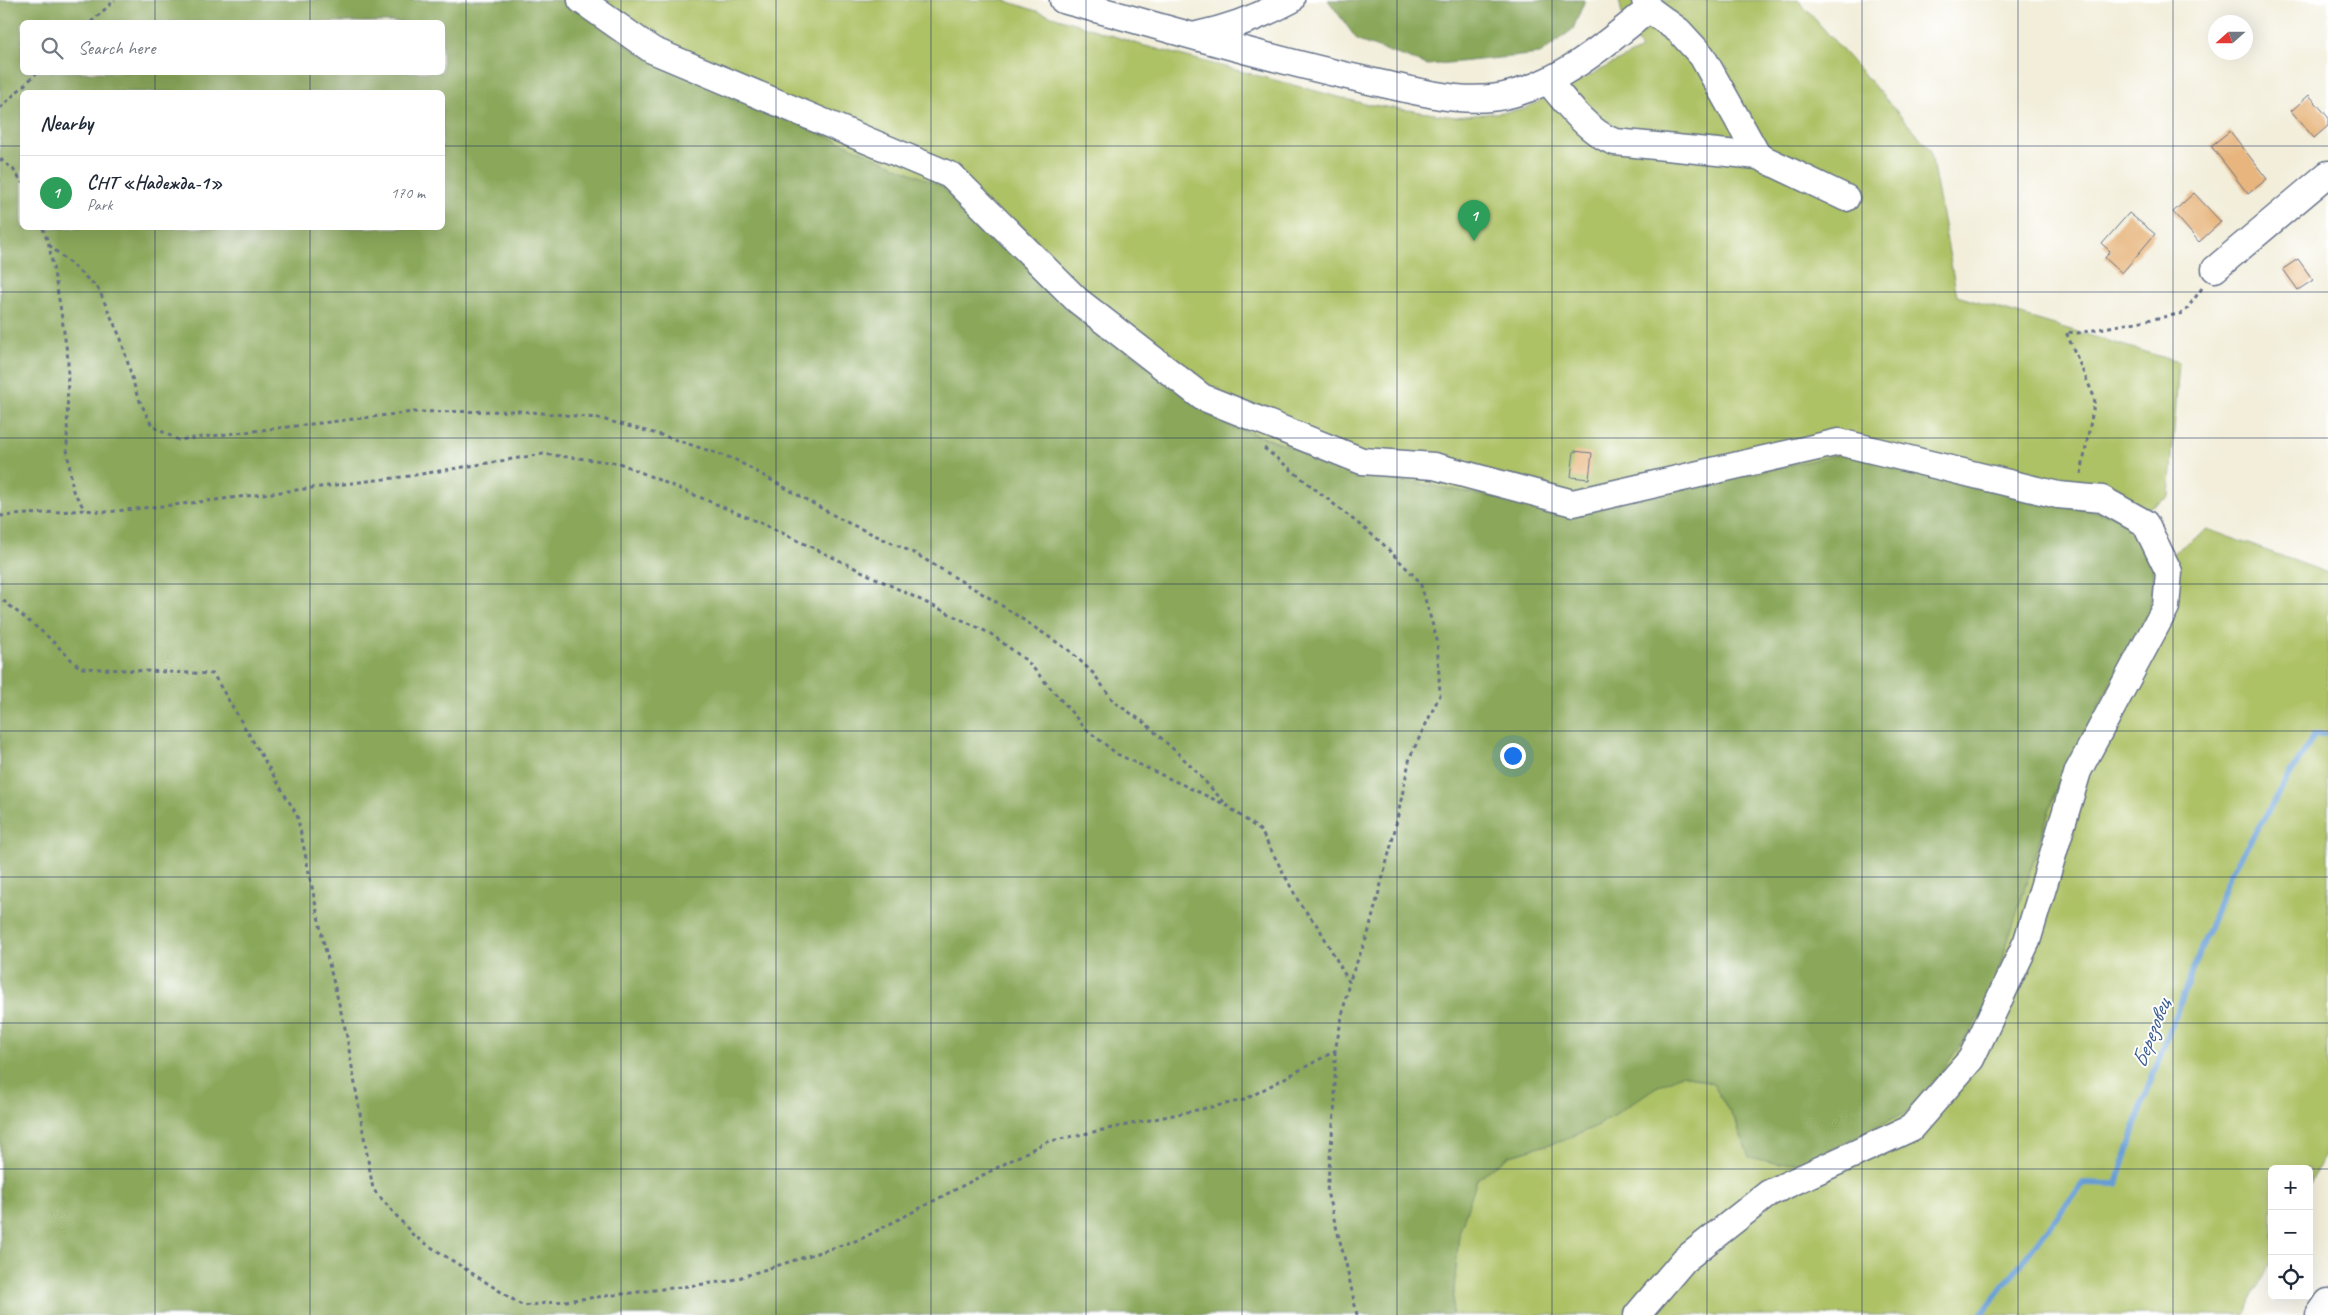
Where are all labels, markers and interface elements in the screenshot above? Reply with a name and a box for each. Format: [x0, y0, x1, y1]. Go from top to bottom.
north arrow [2208, 15, 2253, 60]
search box [20, 20, 445, 75]
icon: search [38, 34, 66, 62]
text: Search here [78, 36, 155, 60]
text: Nearby [40, 110, 93, 136]
text: СНТ «Надежда-1» [87, 171, 222, 195]
text: 1 [52, 183, 60, 203]
text: 170 m [391, 183, 425, 203]
text: Park [87, 195, 112, 215]
pin: 1 [1458, 200, 1490, 241]
your location [1500, 743, 1526, 769]
water label: Березовец [2125, 992, 2178, 1072]
map controls [2268, 1165, 2313, 1300]
button: + [2268, 1165, 2313, 1210]
button: − [2268, 1210, 2313, 1255]
button: locate [2268, 1255, 2313, 1300]

